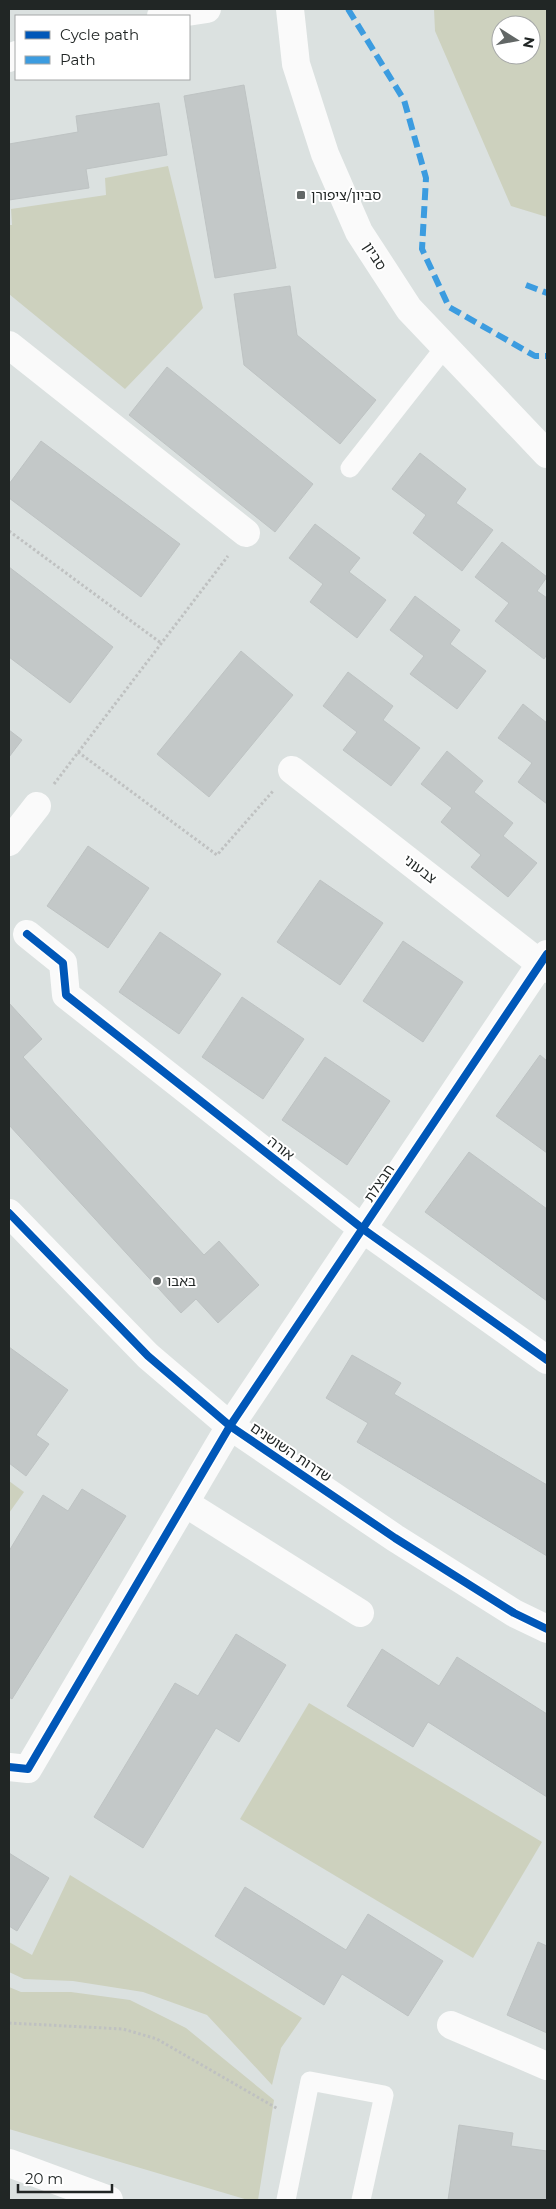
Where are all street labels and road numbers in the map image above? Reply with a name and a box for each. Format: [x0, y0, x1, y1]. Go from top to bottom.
street label: סביון [359, 239, 391, 273]
street label: צבעוני [400, 850, 440, 888]
street label: אורה [264, 1132, 298, 1164]
street label: חבצלת [360, 1161, 398, 1205]
street label: שדרות השושנים [247, 1418, 335, 1486]

